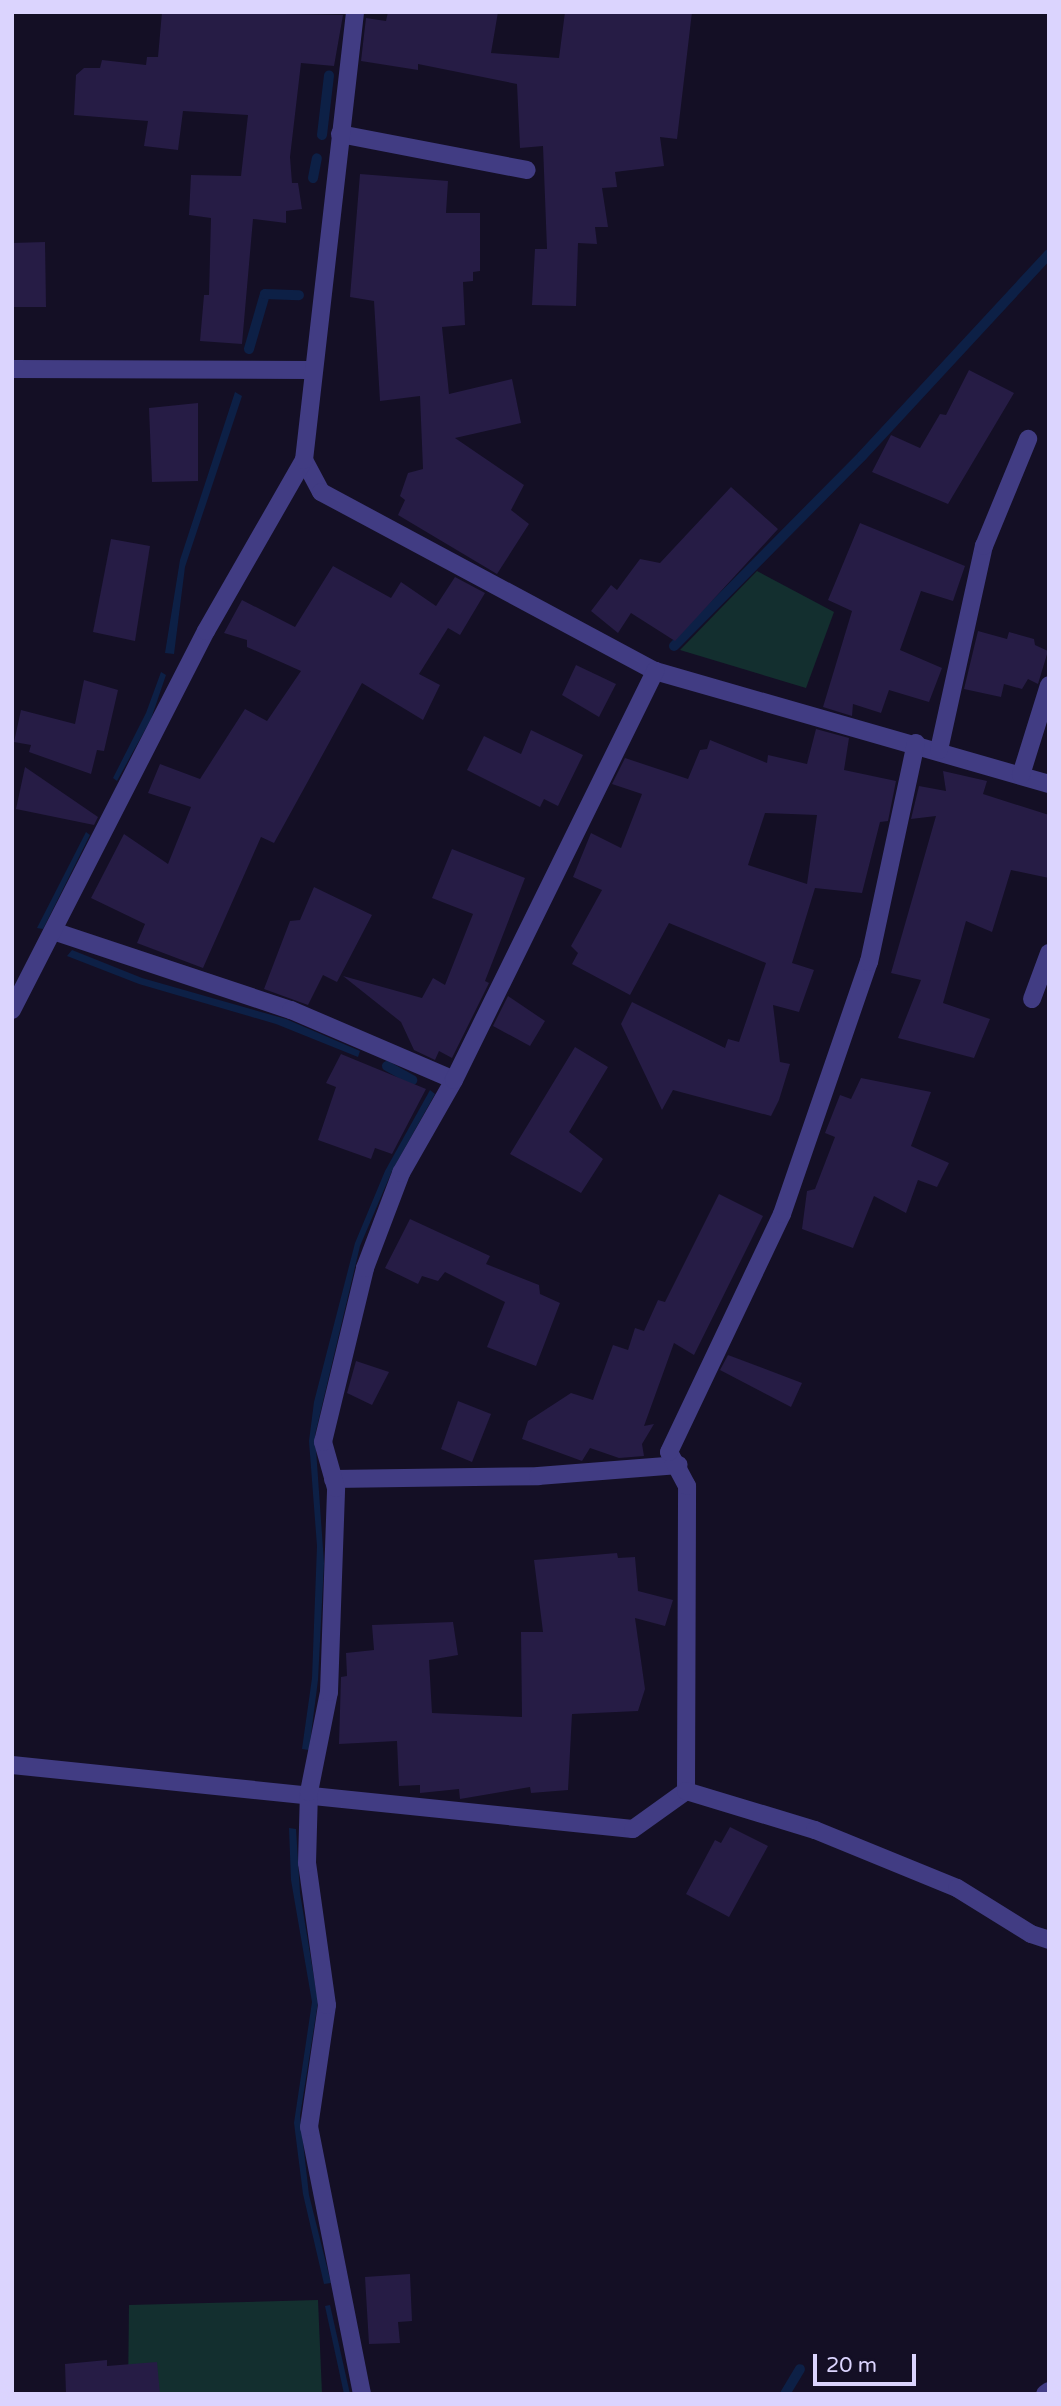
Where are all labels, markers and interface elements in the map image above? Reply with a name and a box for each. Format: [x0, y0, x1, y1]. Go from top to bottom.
scale bar [816, 2340, 919, 2384]
text: 20 m [826, 2353, 877, 2378]

